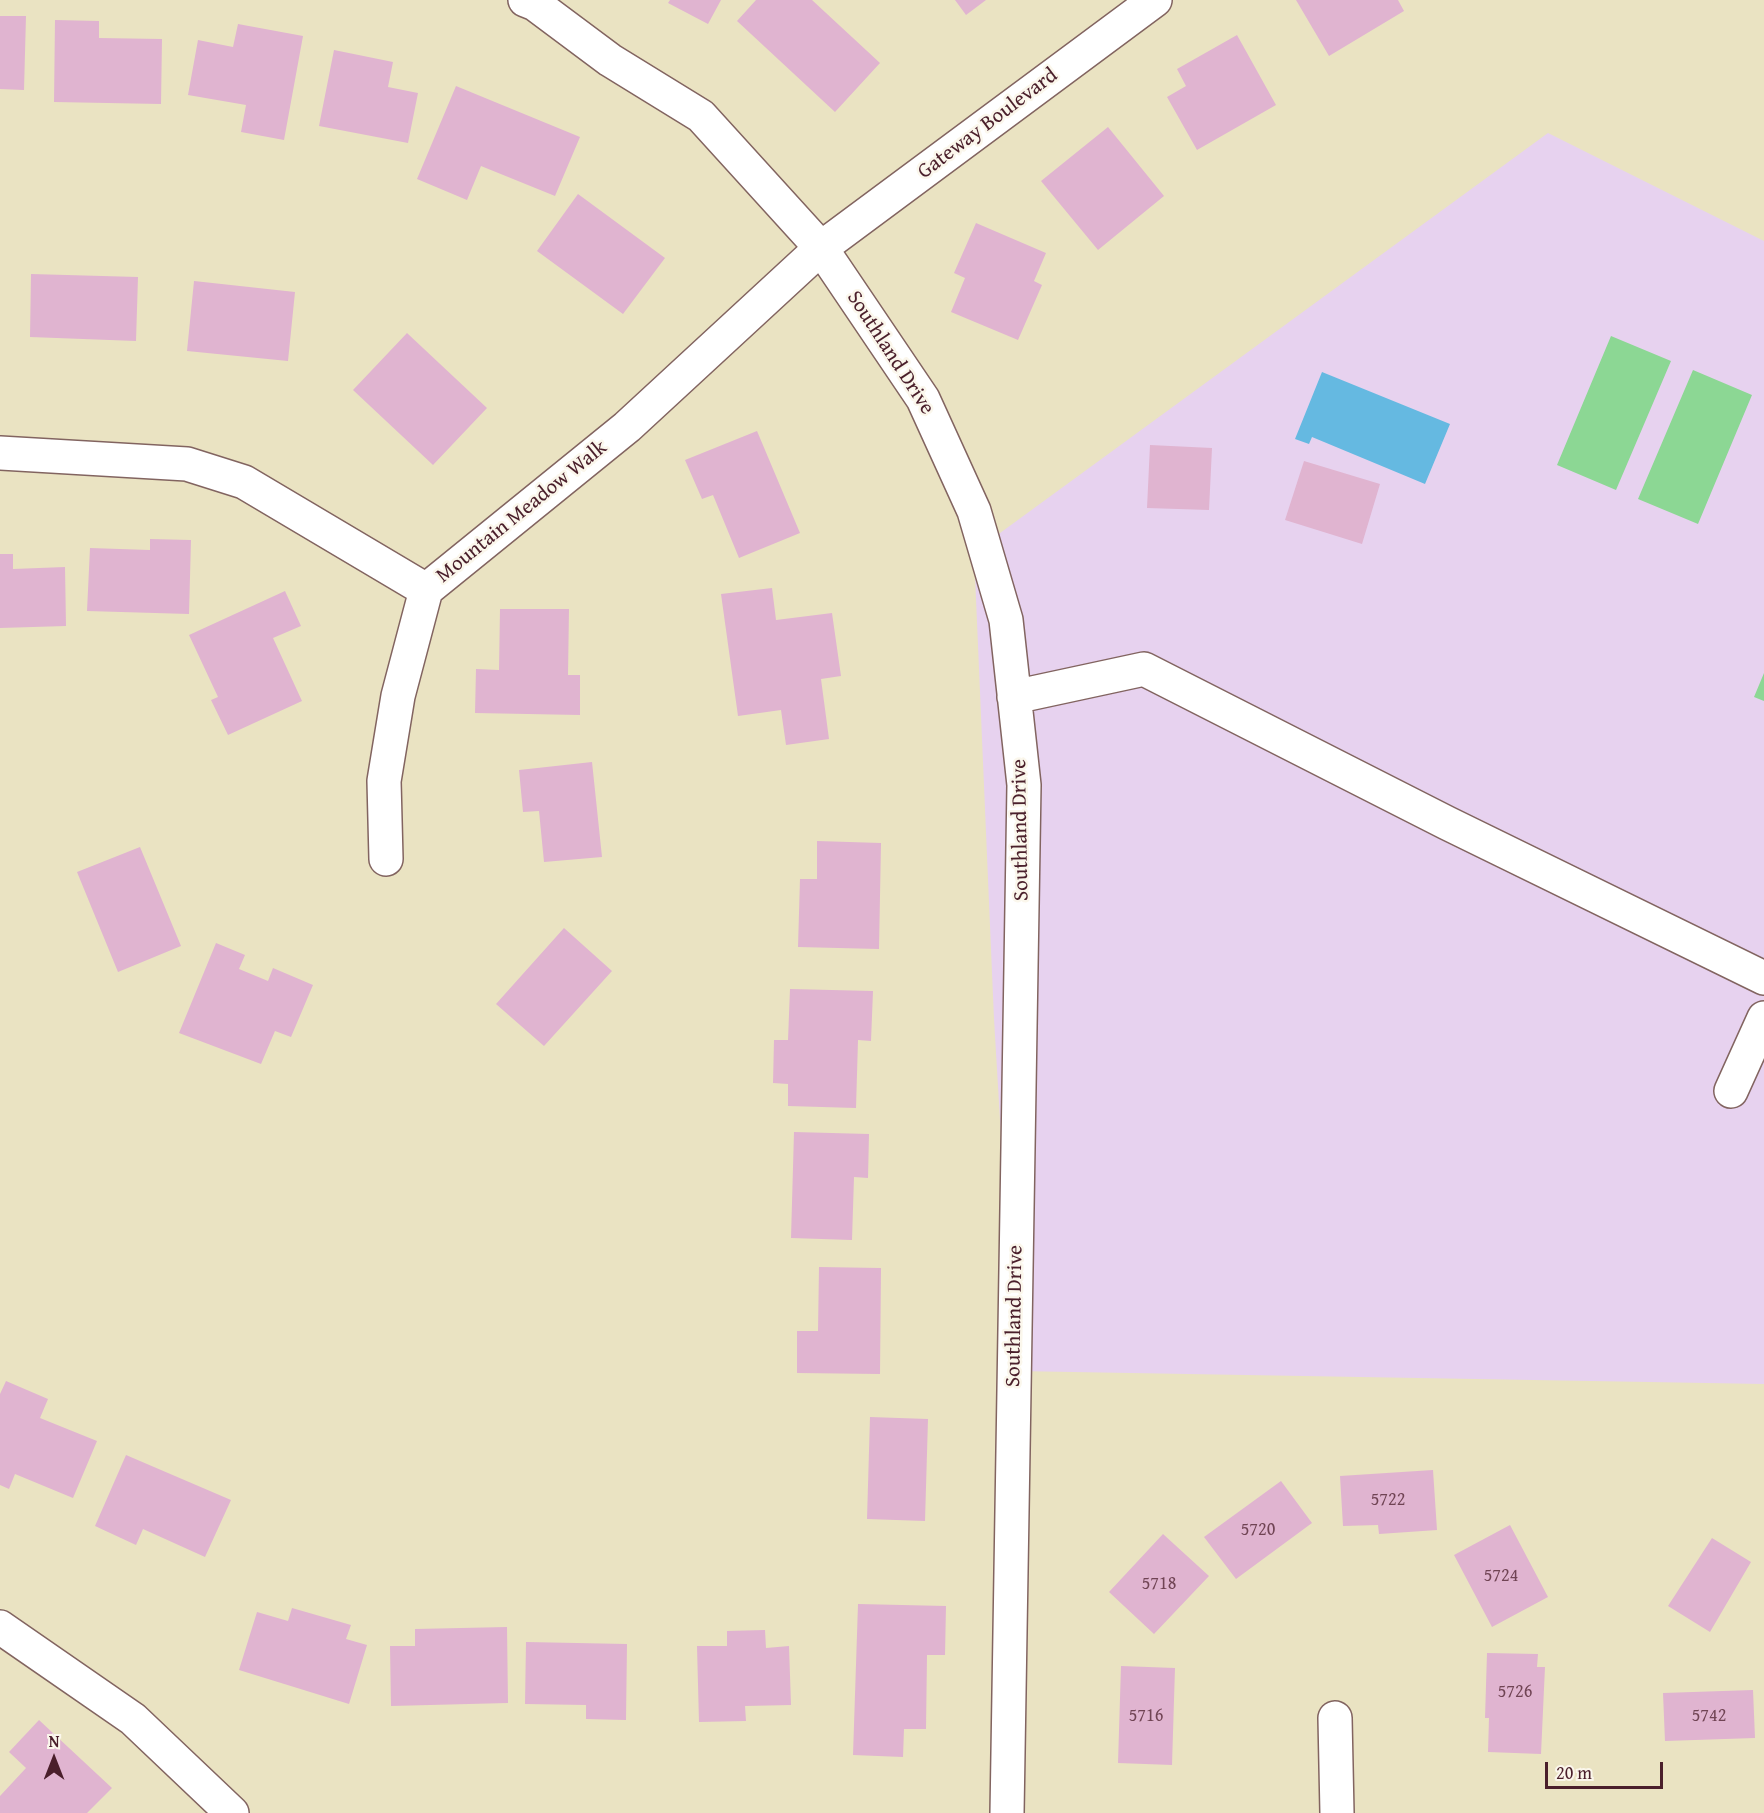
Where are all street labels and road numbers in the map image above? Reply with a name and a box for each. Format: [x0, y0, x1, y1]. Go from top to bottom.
street label: Gateway Boulevard [913, 63, 1063, 185]
street label: Southland Drive [841, 287, 939, 419]
street label: Mountain Meadow Walk [432, 435, 612, 589]
street label: Southland Drive [1007, 759, 1035, 901]
street label: Southland Drive [1001, 1245, 1029, 1387]

